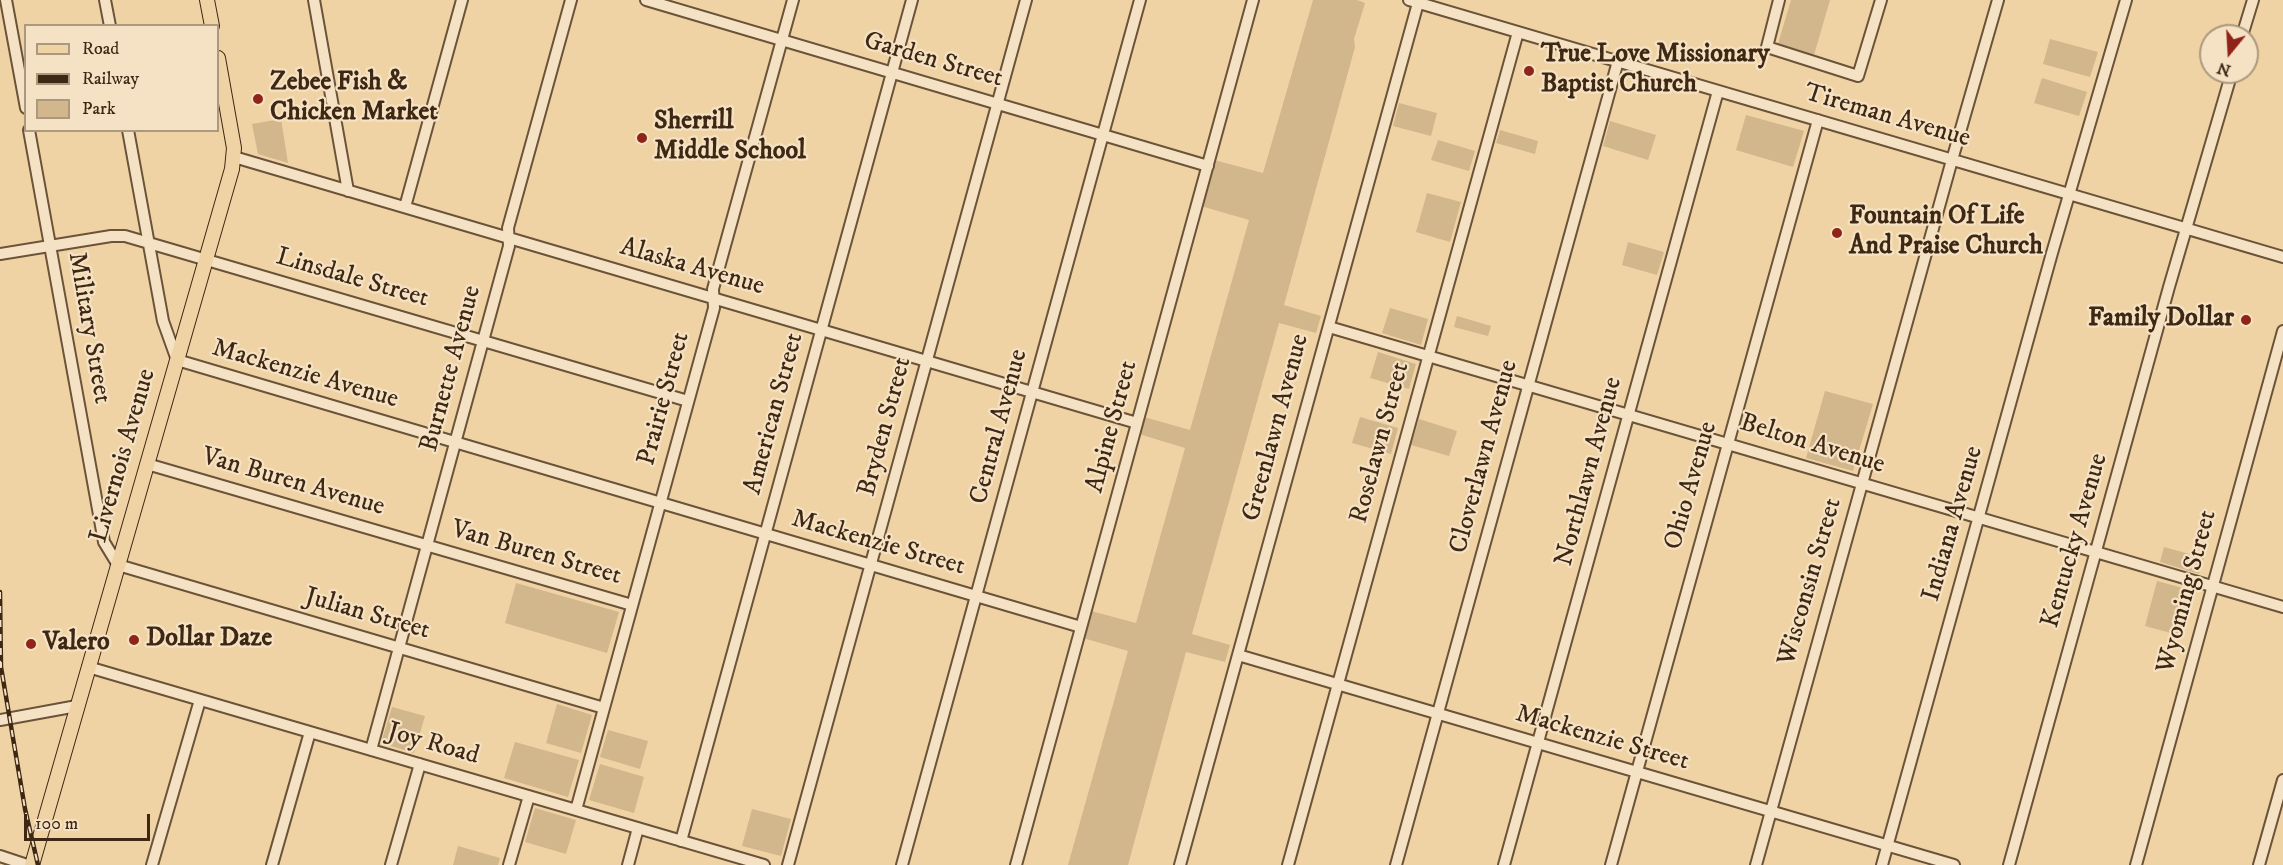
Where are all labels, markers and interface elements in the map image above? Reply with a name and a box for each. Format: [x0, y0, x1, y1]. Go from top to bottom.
legend [24, 24, 219, 132]
north arrow [2199, 24, 2259, 84]
street label: Garden Street [860, 26, 1006, 96]
text: Road [82, 38, 119, 60]
place label: True Love Missionary Baptist Church [1541, 40, 1770, 101]
text: N [2215, 58, 2233, 81]
marker: True Love Missionary Baptist Church [1522, 64, 1536, 78]
text: Railway [82, 68, 139, 90]
place label: Zebee Fish & Chicken Market [270, 68, 438, 130]
street label: Tireman Avenue [1800, 78, 1974, 156]
marker: Zebee Fish & Chicken Market [251, 92, 265, 106]
text: Park [82, 98, 116, 120]
place label: Sherrill Middle School [654, 107, 806, 168]
marker: Sherrill Middle School [635, 131, 649, 145]
place label: Fountain Of Life And Praise Church [1849, 202, 2043, 264]
marker: Fountain Of Life And Praise Church [1830, 226, 1844, 240]
street label: Alaska Avenue [616, 233, 768, 303]
street label: Linsdale Street [272, 242, 432, 316]
street label: Military Street [59, 250, 117, 406]
street label: Burnette Avenue [415, 282, 489, 456]
place label: Family Dollar [2088, 304, 2234, 336]
marker: Family Dollar [2239, 313, 2253, 327]
street label: Prairie Street [632, 329, 698, 469]
street label: American Street [738, 330, 812, 498]
street label: Greenlawn Avenue [1237, 331, 1317, 525]
street label: Mackenzie Avenue [208, 334, 402, 416]
street label: Central Avenue [964, 346, 1036, 508]
street label: Bryden Street [852, 354, 920, 500]
street label: Cloverlawn Avenue [1444, 357, 1526, 557]
street label: Alpine Street [1080, 358, 1146, 496]
street label: Roselawn Street [1345, 359, 1417, 527]
street label: Livernois Avenue [84, 366, 164, 546]
street label: Northlawn Avenue [1550, 374, 1630, 570]
street label: Belton Avenue [1736, 408, 1888, 482]
street label: Ohio Avenue [1659, 418, 1725, 554]
street label: Van Buren Avenue [198, 442, 388, 524]
street label: Indiana Avenue [1917, 443, 1991, 605]
street label: Kentucky Avenue [2036, 450, 2116, 632]
street label: Wisconsin Street [1772, 495, 1850, 669]
street label: Mackenzie Street [788, 504, 968, 584]
street label: Wyoming Street [2151, 507, 2225, 677]
street label: Van Buren Street [448, 515, 624, 593]
street label: Julian Street [301, 582, 433, 648]
place label: Dollar Daze [146, 624, 272, 656]
place label: Valero [43, 628, 110, 660]
marker: Dollar Daze [127, 633, 141, 647]
marker: Valero [24, 637, 38, 651]
street label: Mackenzie Street [1512, 699, 1692, 779]
street label: Joy Road [383, 717, 483, 773]
scale bar [27, 802, 153, 840]
text: 100 m [35, 813, 78, 835]

